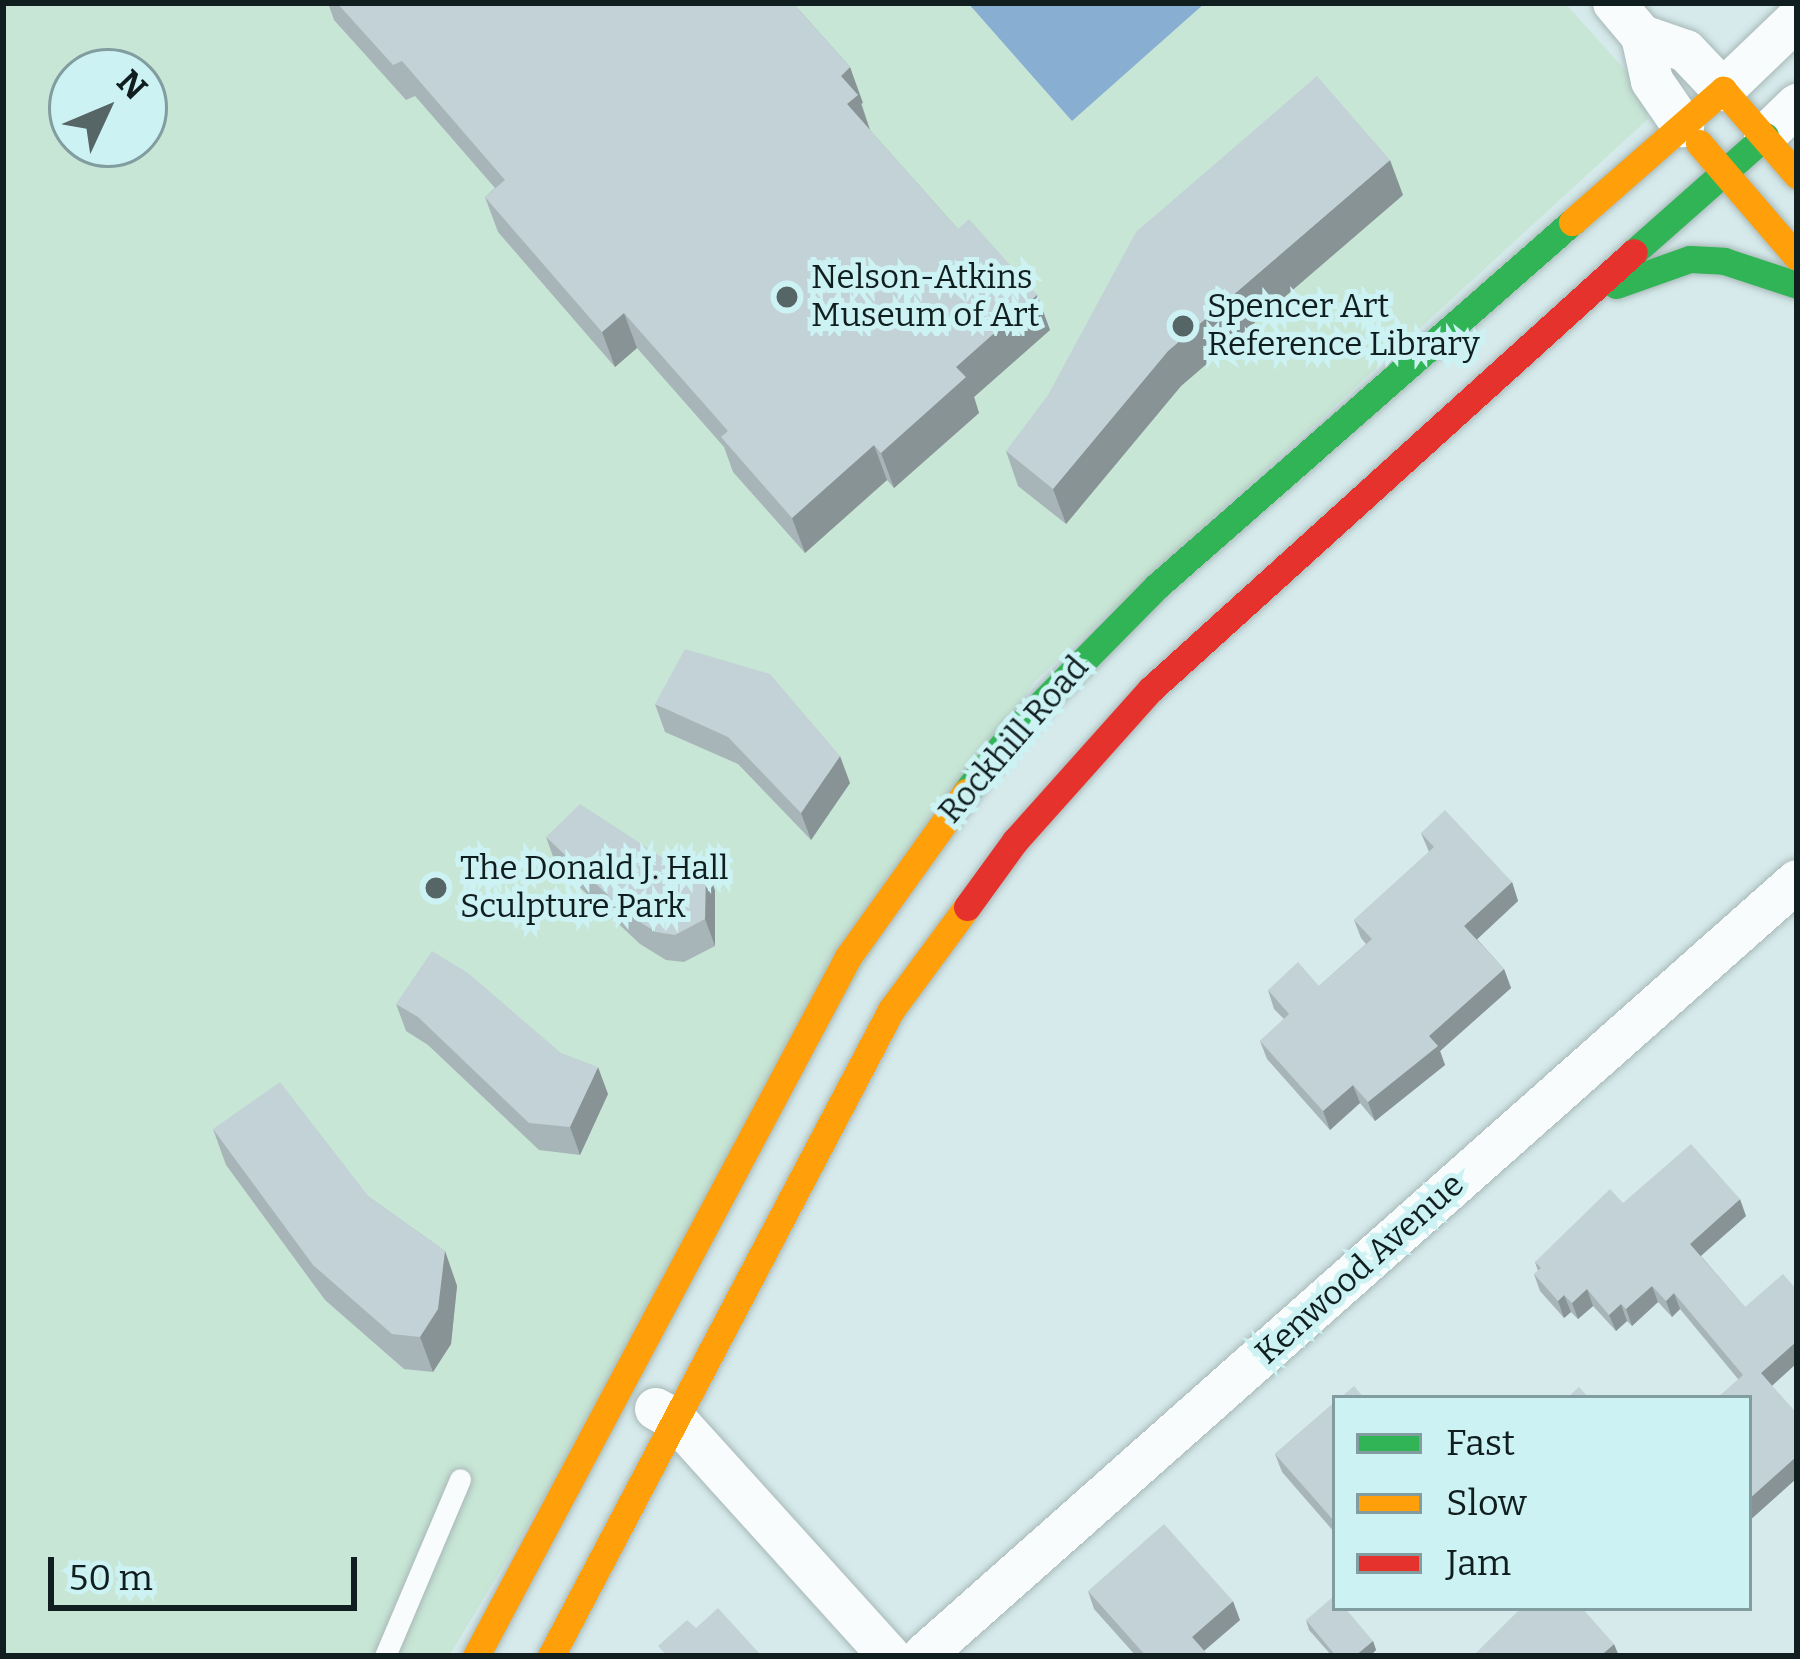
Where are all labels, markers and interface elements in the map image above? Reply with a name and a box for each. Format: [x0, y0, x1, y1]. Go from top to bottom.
north arrow [48, 48, 168, 168]
text: N [108, 62, 155, 108]
place label: Nelson-Atkins Museum of Art [811, 258, 1040, 336]
marker: Nelson-Atkins Museum of Art [774, 284, 800, 310]
place label: Spencer Art Reference Library [1207, 287, 1480, 365]
marker: Spencer Art Reference Library [1170, 313, 1196, 339]
street label: Rockhill Road [931, 649, 1097, 831]
place label: The Donald J. Hall Sculpture Park [460, 849, 728, 927]
marker: The Donald J. Hall Sculpture Park [423, 875, 449, 901]
street label: Kenwood Avenue [1248, 1165, 1472, 1373]
legend [1332, 1395, 1752, 1611]
text: Fast [1446, 1421, 1515, 1465]
text: Slow [1446, 1481, 1527, 1525]
scale bar [54, 1533, 363, 1607]
text: Jam [1446, 1541, 1511, 1585]
text: 50 m [69, 1556, 153, 1600]

